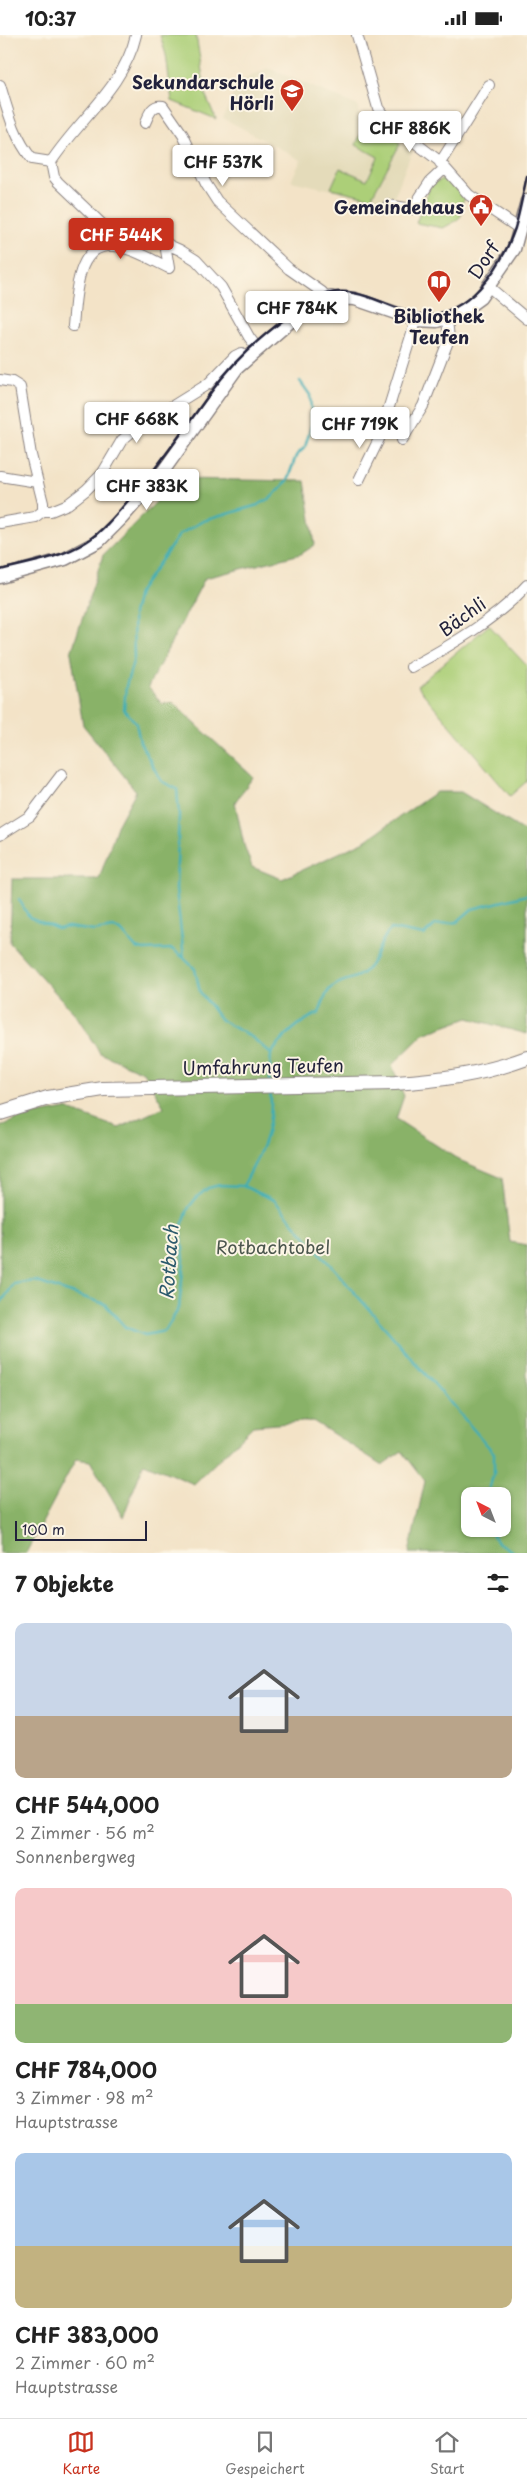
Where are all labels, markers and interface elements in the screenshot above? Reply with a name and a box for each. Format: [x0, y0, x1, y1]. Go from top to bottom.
text: 10:37 [25, 4, 76, 32]
place label: Sekundarschule Hörli [132, 68, 274, 116]
school or university icon: Sekundarschule Hörli [279, 78, 305, 112]
pin: CHF 886K [358, 111, 462, 153]
text: CHF 886K [369, 115, 451, 139]
pin: CHF 537K [171, 145, 275, 187]
text: CHF 537K [183, 149, 263, 173]
place label: Gemeindehaus [334, 193, 464, 220]
public building icon: Gemeindehaus [468, 193, 494, 227]
pin: CHF 544K [69, 217, 173, 260]
text: CHF 544K [80, 222, 162, 246]
street label: Dorf [460, 234, 507, 284]
library icon: Bibliothek Teufen [426, 269, 452, 303]
pin: CHF 784K [245, 291, 349, 333]
text: CHF 784K [256, 295, 338, 319]
place label: Bibliothek Teufen [393, 302, 485, 350]
pin: CHF 668K [85, 401, 189, 444]
text: CHF 668K [95, 406, 179, 430]
pin: CHF 719K [308, 407, 412, 449]
text: CHF 719K [322, 411, 398, 435]
pin: CHF 383K [95, 469, 199, 511]
text: CHF 383K [106, 473, 188, 497]
street label: Bächli [433, 590, 491, 642]
street label: Umfahrung Teufen [182, 1051, 344, 1081]
water label: Rotbach [151, 1223, 185, 1300]
park label: Rotbachtobel [216, 1233, 330, 1260]
north arrow [461, 1487, 511, 1537]
map controls [461, 1487, 511, 1537]
scale bar [15, 1518, 148, 1541]
text: 100 m [22, 1519, 65, 1540]
text: 7 Objekte [15, 1567, 114, 1599]
icon: filters [484, 1569, 512, 1597]
icon: home [219, 1656, 309, 1746]
text: CHF 544,000 [15, 1788, 159, 1820]
text: 2 Zimmer · 56 m² [15, 1820, 155, 1844]
text: Sonnenbergweg [15, 1844, 136, 1868]
icon: home [219, 1921, 309, 2011]
text: CHF 784,000 [15, 2053, 157, 2085]
text: 3 Zimmer · 98 m² [15, 2085, 154, 2109]
text: Hauptstrasse [15, 2109, 118, 2133]
icon: home [219, 2186, 309, 2276]
text: CHF 383,000 [15, 2318, 159, 2350]
text: 2 Zimmer · 60 m² [15, 2350, 155, 2374]
text: Hauptstrasse [15, 2374, 118, 2398]
tab: Karte [62, 2428, 100, 2479]
tab: Gespeichert [225, 2428, 305, 2479]
tab: Start [430, 2428, 465, 2479]

